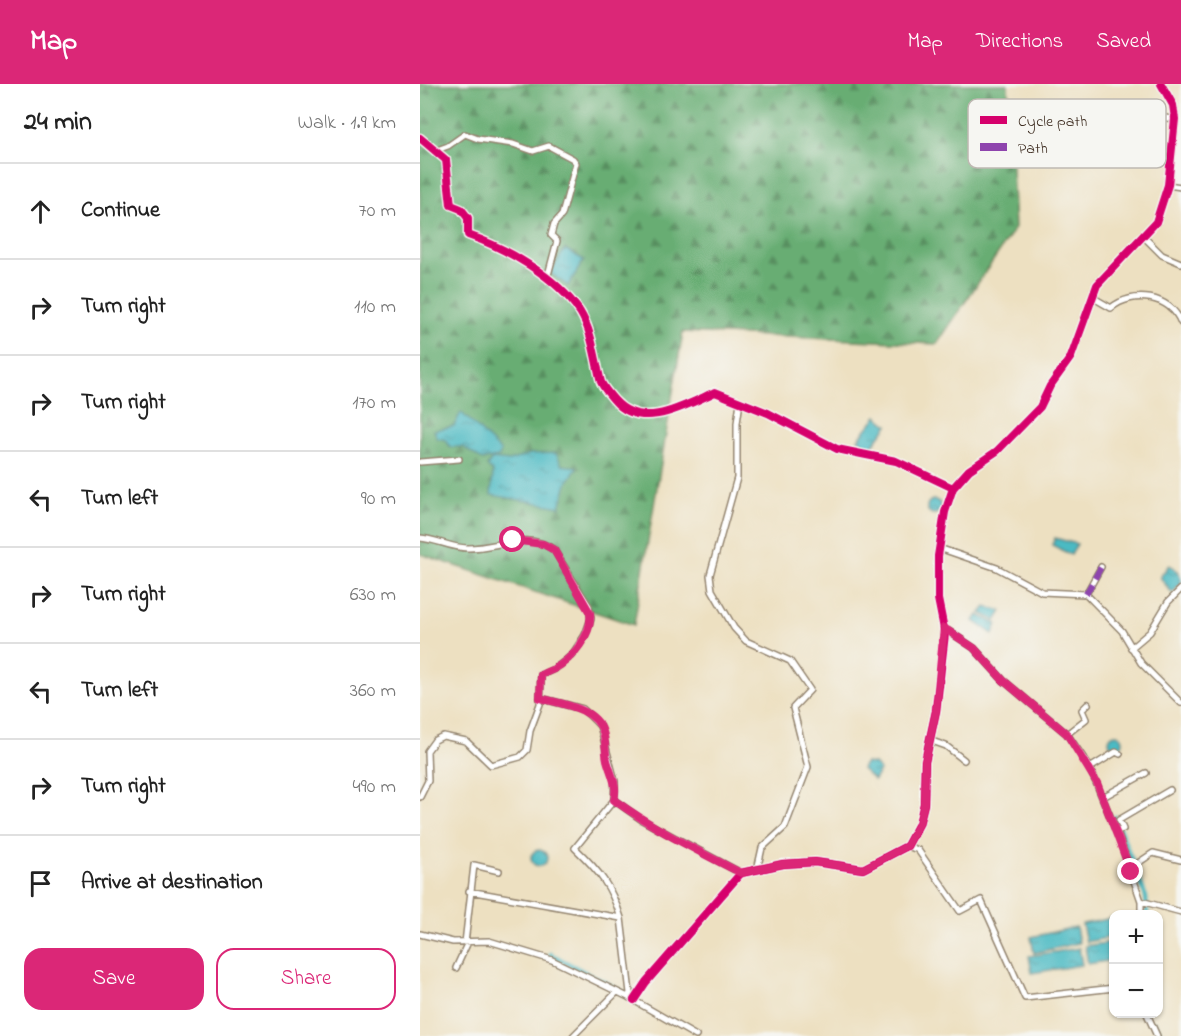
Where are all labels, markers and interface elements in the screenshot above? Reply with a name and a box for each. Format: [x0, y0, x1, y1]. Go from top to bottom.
text: Map [30, 22, 77, 63]
text: Map [907, 27, 943, 57]
text: Directions [976, 27, 1063, 57]
text: Saved [1096, 27, 1151, 57]
legend [968, 99, 1166, 168]
text: 24 min [24, 104, 92, 142]
text: Walk · 1.9 km [298, 109, 396, 138]
text: Cycle path [1018, 110, 1087, 134]
text: Path [1018, 137, 1048, 161]
icon: ahead [24, 195, 57, 228]
text: Continue [81, 195, 160, 227]
text: 70 m [359, 197, 396, 226]
icon: right [24, 291, 57, 324]
text: Turn right [81, 291, 166, 323]
text: 110 m [354, 293, 396, 322]
icon: right [24, 387, 57, 420]
text: Turn right [81, 387, 166, 419]
text: 170 m [352, 389, 396, 418]
icon: left [24, 483, 57, 516]
text: Turn left [81, 483, 158, 515]
text: 90 m [361, 485, 396, 514]
route start [499, 526, 525, 552]
icon: right [24, 579, 57, 612]
text: Turn right [81, 579, 166, 611]
text: 630 m [350, 581, 396, 610]
icon: left [24, 675, 57, 708]
text: Turn left [81, 675, 158, 707]
text: 360 m [350, 677, 396, 706]
icon: right [24, 771, 57, 804]
text: Turn right [81, 771, 166, 803]
text: 490 m [353, 773, 396, 802]
route end [1117, 858, 1143, 884]
icon: arrive [24, 867, 57, 900]
text: Arrive at destination [81, 867, 263, 899]
map controls [1109, 910, 1163, 1018]
button: + [1109, 910, 1163, 964]
button: Save [24, 948, 204, 1010]
button: Share [216, 948, 396, 1010]
button: − [1109, 964, 1163, 1018]

